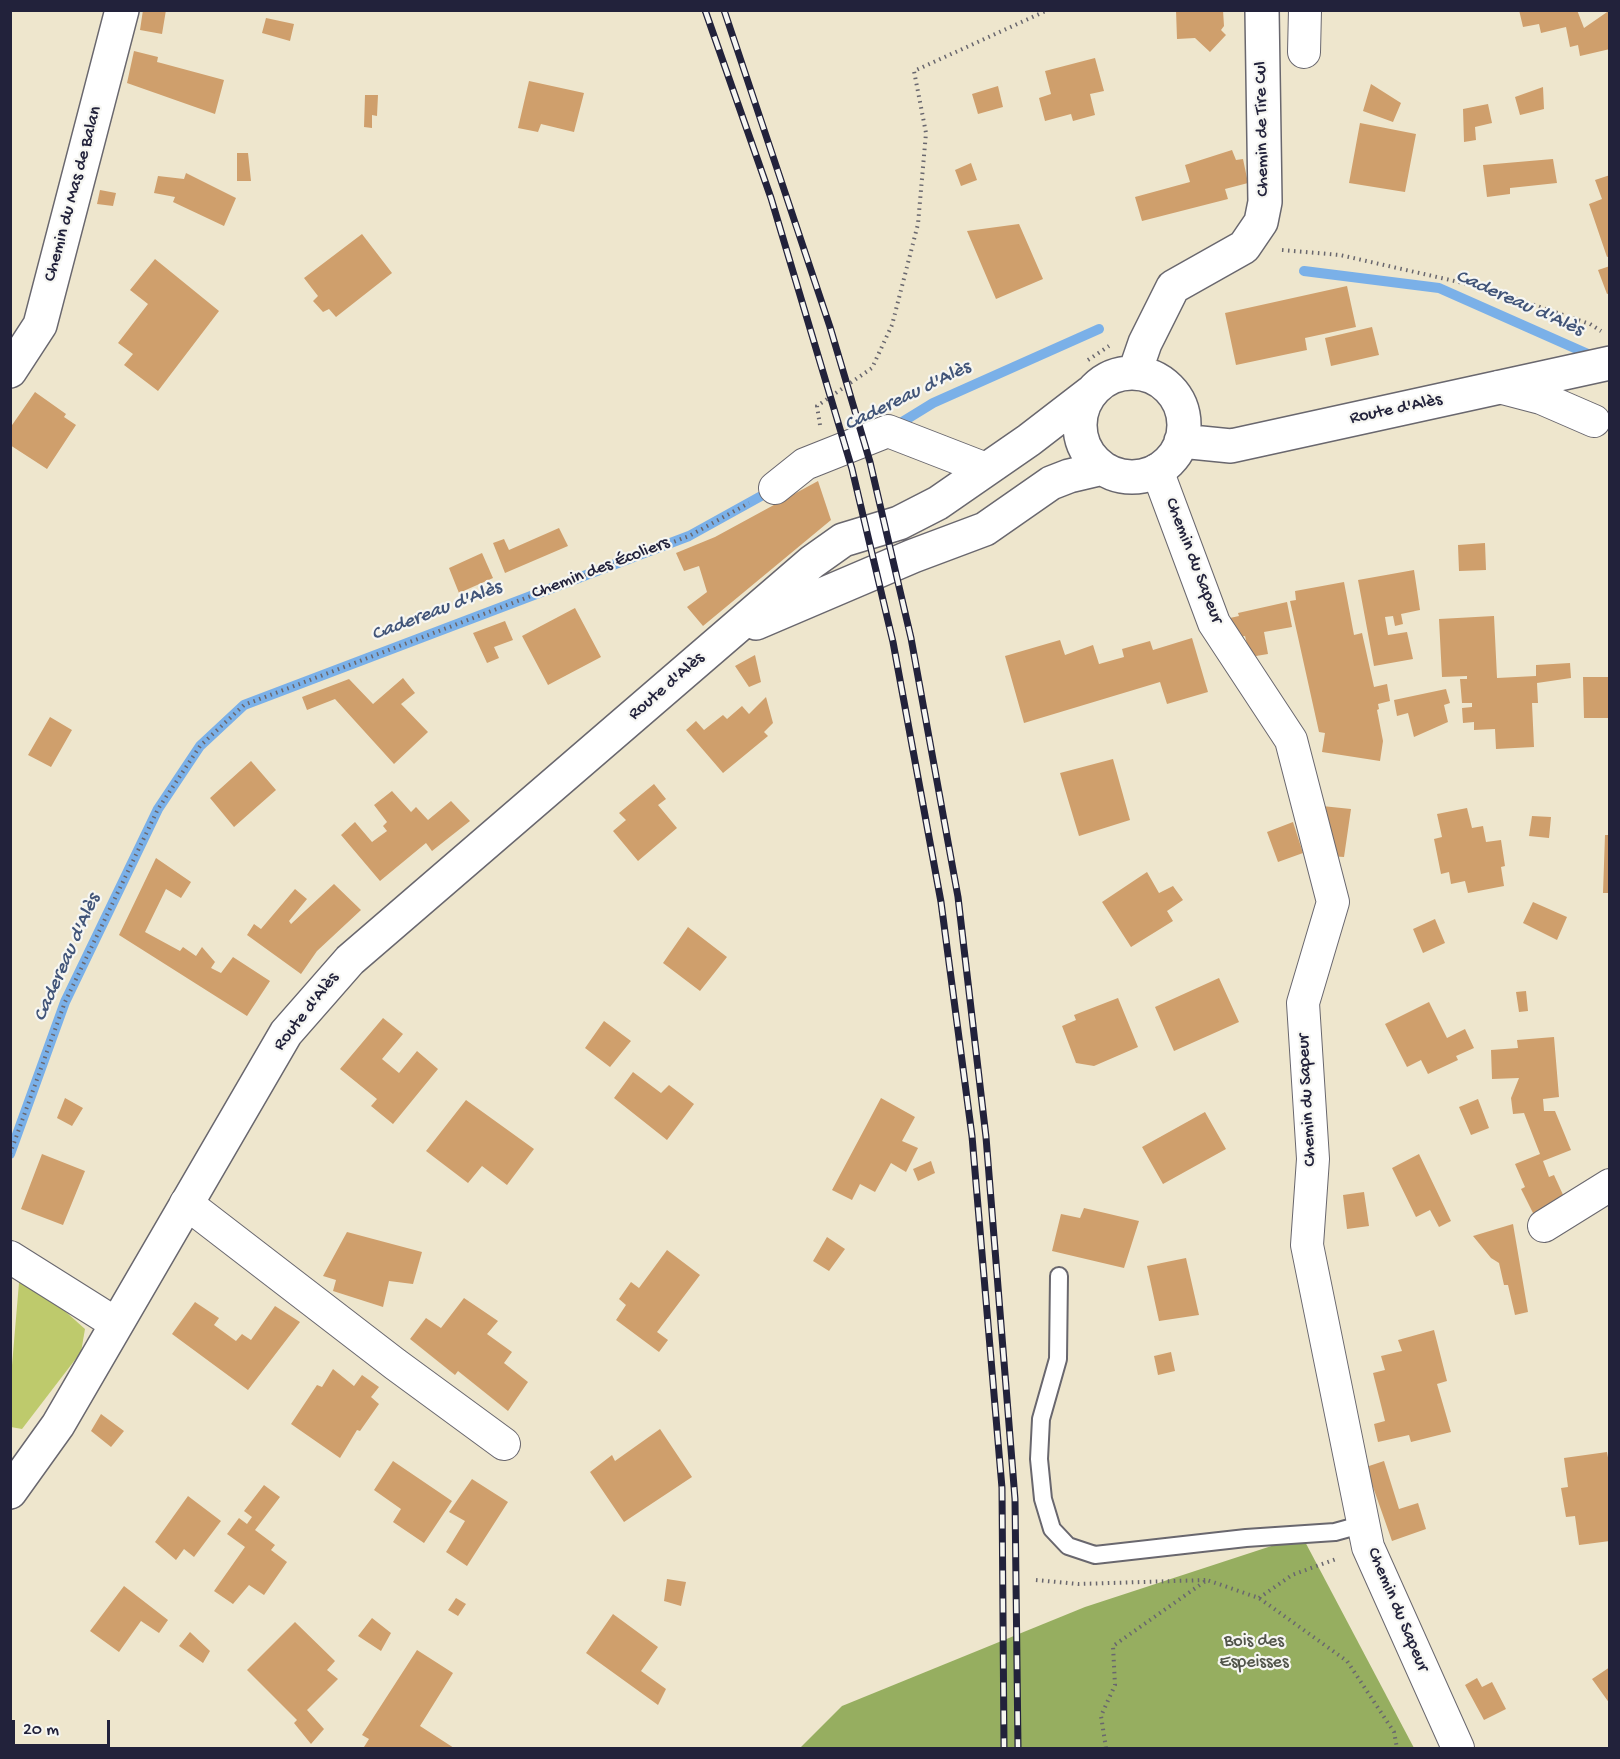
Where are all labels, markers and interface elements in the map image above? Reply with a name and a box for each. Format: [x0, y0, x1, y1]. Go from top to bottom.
street label: Chemin de Tire Cul [1251, 61, 1275, 197]
street label: Chemin du Mas de Balan [40, 104, 108, 284]
water label: Cadereau d'Alès [1451, 265, 1587, 343]
water label: Cadereau d'Alès [841, 356, 975, 438]
street label: Route d'Alès [1348, 390, 1444, 430]
street label: Chemin du Sapeur [1159, 495, 1227, 627]
street label: Chemin des Écoliers [529, 533, 673, 605]
water label: Cadereau d'Alès [369, 576, 505, 648]
street label: Route d'Alès [625, 648, 709, 726]
water label: Cadereau d'Alès [29, 890, 107, 1026]
street label: Route d'Alès [270, 968, 344, 1056]
street label: Chemin du Sapeur [1294, 1033, 1322, 1167]
street label: Chemin du Sapeur [1361, 1545, 1433, 1675]
park label: Bois des Espeisses [1219, 1631, 1289, 1674]
scale bar [15, 1708, 112, 1746]
text: 20 m [23, 1720, 59, 1741]

